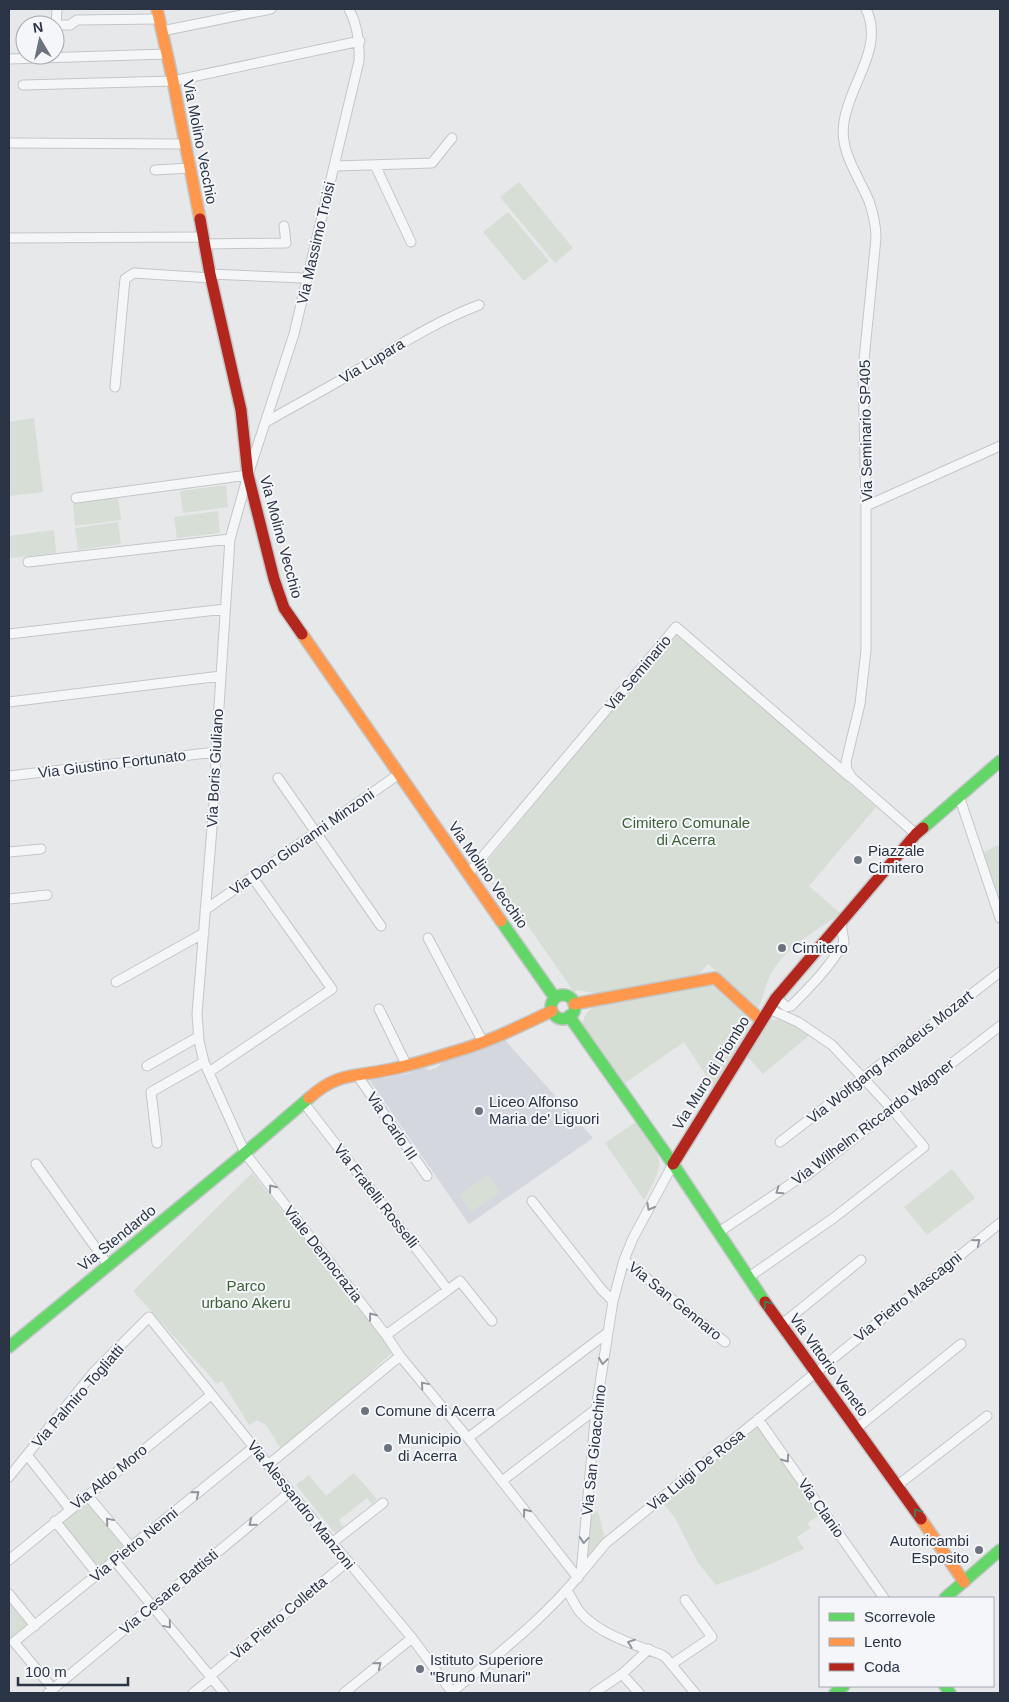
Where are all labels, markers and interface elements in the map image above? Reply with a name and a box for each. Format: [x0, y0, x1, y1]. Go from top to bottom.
north arrow [15, 15, 65, 65]
text: N [32, 18, 44, 36]
street label: Via Molino Vecchio [180, 78, 221, 206]
street label: Via Massimo Troisi [293, 180, 338, 306]
street label: Via Lupara [336, 334, 408, 386]
street label: Via Seminario SP405 [856, 360, 875, 502]
street label: Via Molino Vecchio [257, 474, 306, 600]
street label: Via Seminario [601, 632, 674, 714]
street label: Via Boris Giuliano [203, 708, 226, 828]
street label: Via Giustino Fortunato [37, 746, 187, 781]
street label: Via Don Giovanni Minzoni [226, 785, 377, 898]
park label: Cimitero Comunale di Acerra [622, 814, 750, 848]
street label: Via Molino Vecchio [445, 818, 532, 931]
place label: Piazzale Cimitero [868, 842, 925, 876]
marker: Piazzale Cimitero [852, 854, 864, 866]
place label: Cimitero [792, 939, 848, 956]
marker: Cimitero [776, 942, 788, 954]
street label: Via Wolfgang Amadeus Mozart [804, 986, 977, 1127]
street label: Via Muro di Piombo [669, 1013, 752, 1133]
street label: Via Wilhelm Riccardo Wagner [788, 1055, 957, 1188]
street label: Via Carlo III [364, 1089, 421, 1163]
place label: Liceo Alfonso Maria de' Liguori [489, 1093, 599, 1127]
marker: Liceo Alfonso Maria de' Liguori [473, 1105, 485, 1117]
street label: Via Fratelli Rosselli [331, 1140, 422, 1251]
one-way arrow [270, 1185, 278, 1194]
one-way arrow [776, 1185, 785, 1195]
street label: Via Stendardo [74, 1201, 159, 1274]
street label: Viale Democrazia [281, 1202, 367, 1306]
one-way arrow [646, 1202, 656, 1211]
one-way arrow [971, 1239, 980, 1247]
street label: Via Pietro Mascagni [851, 1248, 965, 1345]
street label: Via San Gennaro [625, 1258, 725, 1343]
park label: Parco urbano Akeru [201, 1277, 291, 1311]
one-way arrow [764, 1300, 773, 1310]
street label: Via Vittorio Veneto [786, 1310, 872, 1419]
one-way arrow [368, 1313, 377, 1322]
street label: Via Palmiro Togliatti [28, 1341, 127, 1451]
one-way arrow [599, 1357, 609, 1366]
one-way arrow [421, 1382, 430, 1391]
street label: Via San Gioacchino [578, 1384, 609, 1516]
place label: Comune di Acerra [375, 1402, 496, 1419]
marker: Comune di Acerra [359, 1405, 371, 1417]
street label: Via Luigi De Rosa [644, 1425, 748, 1514]
place label: Municipio di Acerra [398, 1430, 461, 1464]
street label: Via Alessandro Manzoni [244, 1437, 359, 1572]
street label: Via Aldo Moro [67, 1441, 150, 1513]
marker: Municipio di Acerra [382, 1442, 394, 1454]
one-way arrow [780, 1453, 789, 1463]
street label: Via Clanio [795, 1475, 848, 1540]
one-way arrow [190, 1492, 199, 1500]
street label: Via Pietro Nenni [86, 1504, 181, 1585]
one-way arrow [523, 1508, 532, 1518]
one-way arrow [914, 1509, 923, 1518]
one-way arrow [249, 1517, 258, 1526]
one-way arrow [107, 1518, 115, 1527]
place label: Autoricambi Esposito [890, 1532, 969, 1566]
one-way arrow [579, 1536, 590, 1544]
marker: Autoricambi Esposito [973, 1544, 985, 1556]
street label: Via Cesare Battisti [116, 1546, 221, 1638]
street label: Via Pietro Colletta [227, 1572, 331, 1663]
legend [819, 1597, 994, 1687]
text: Scorrevole [864, 1608, 936, 1625]
one-way arrow [163, 1619, 171, 1628]
text: Lento [864, 1633, 902, 1650]
one-way arrow [628, 1639, 636, 1649]
place label: Istituto Superiore "Bruno Munari" [430, 1651, 543, 1685]
scale bar [18, 1654, 128, 1686]
text: Coda [864, 1658, 901, 1675]
text: 100 m [25, 1663, 67, 1680]
one-way arrow [372, 1663, 381, 1671]
marker: Istituto Superiore "Bruno Munari" [414, 1663, 426, 1675]

